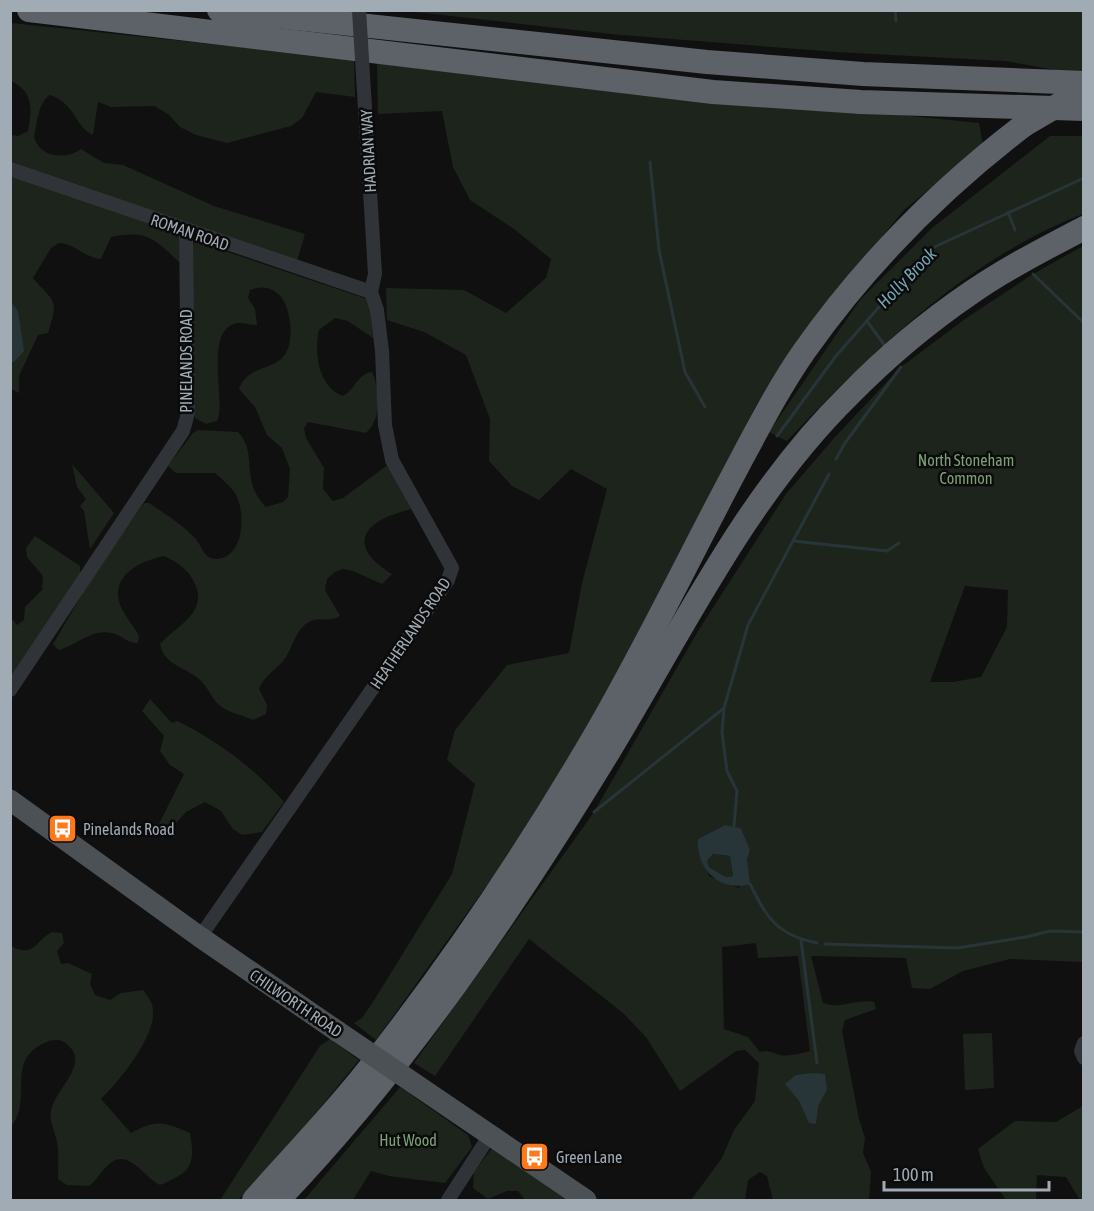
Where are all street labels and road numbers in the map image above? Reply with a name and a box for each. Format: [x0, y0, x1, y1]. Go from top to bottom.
street label: HADRIAN WAY [357, 108, 379, 193]
street label: ROMAN ROAD [149, 210, 231, 254]
street label: PINELANDS ROAD [177, 309, 195, 413]
street label: HEATHERLANDS ROAD [366, 574, 454, 692]
street label: CHILWORTH ROAD [247, 966, 345, 1040]

